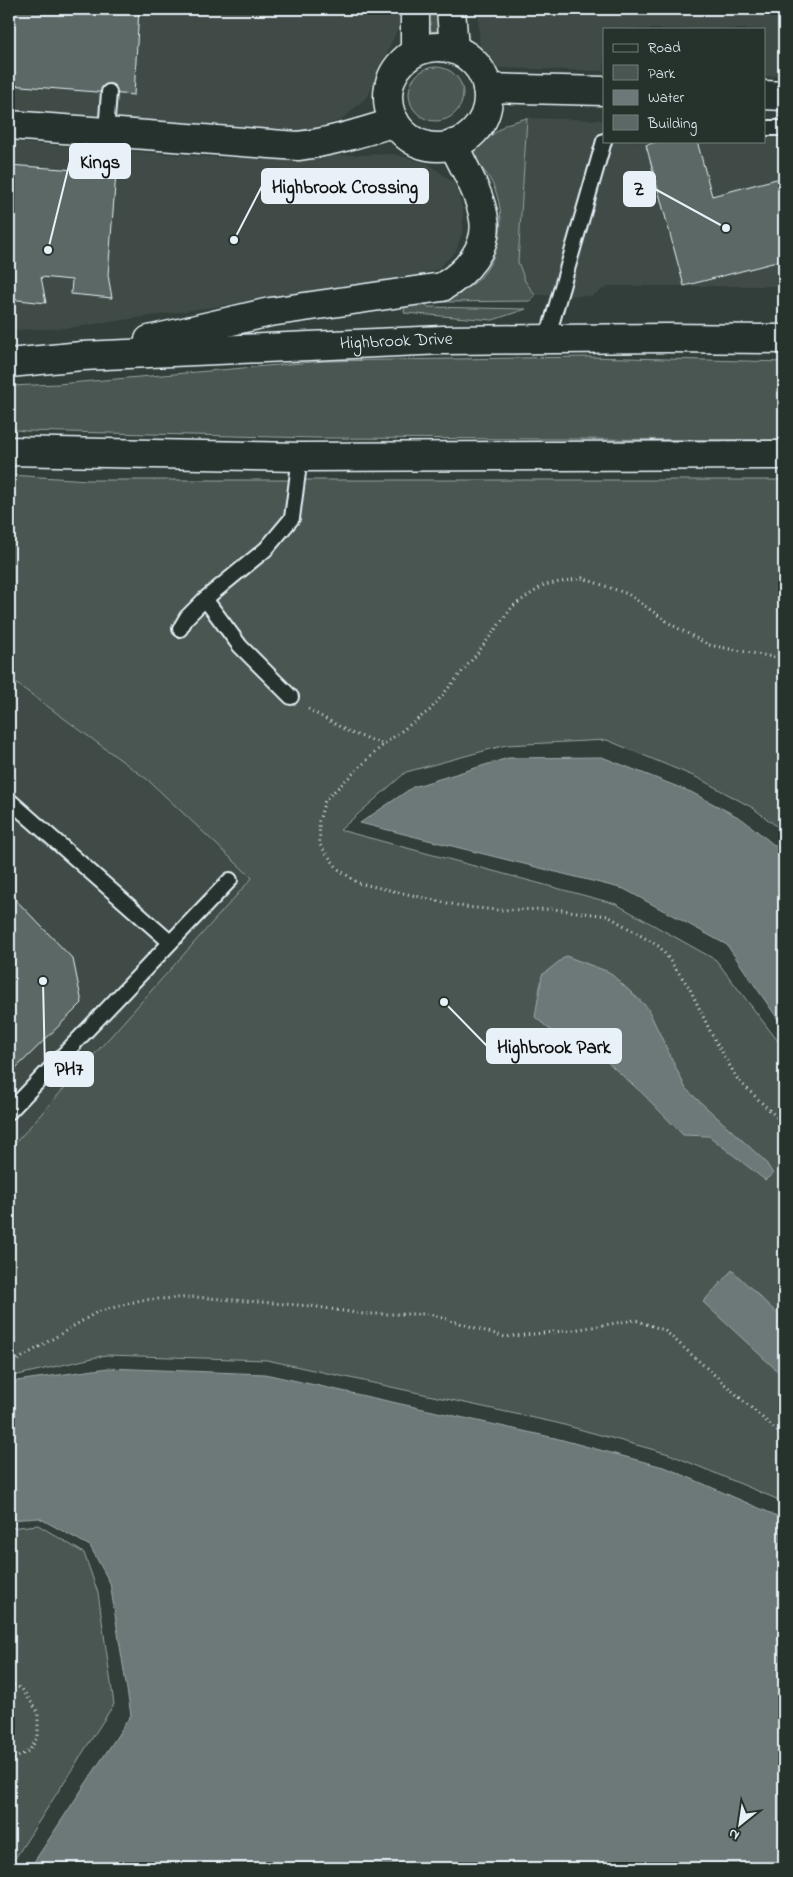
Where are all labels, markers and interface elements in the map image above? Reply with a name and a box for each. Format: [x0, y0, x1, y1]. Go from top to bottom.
legend [603, 28, 766, 142]
text: Road [648, 37, 681, 59]
text: Park [648, 63, 676, 85]
text: Water [648, 87, 684, 109]
text: Building [647, 113, 697, 136]
callout: Kings [70, 144, 130, 178]
text: Kings [80, 150, 120, 179]
callout: Highbrook Crossing [262, 169, 428, 203]
callout: Z [624, 172, 655, 206]
text: Highbrook Crossing [272, 175, 419, 204]
text: Z [634, 177, 645, 204]
street label: Highbrook Drive [339, 327, 454, 358]
callout: Highbrook Park [487, 1029, 621, 1063]
text: Highbrook Park [497, 1035, 612, 1064]
callout: PH7 [45, 1052, 93, 1086]
text: PH7 [55, 1057, 84, 1084]
north arrow [716, 1800, 766, 1850]
text: N [725, 1823, 744, 1845]

